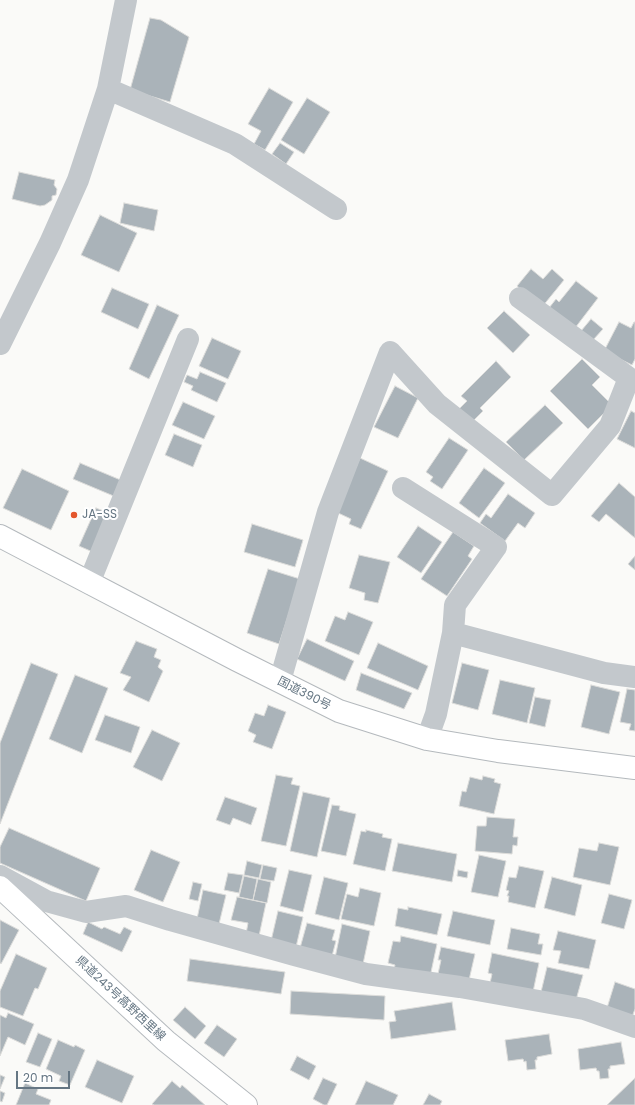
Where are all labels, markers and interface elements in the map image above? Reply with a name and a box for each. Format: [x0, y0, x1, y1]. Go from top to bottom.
place label: JA-SS [82, 508, 117, 522]
marker: JA-SS [69, 510, 79, 520]
street label: 国道390号 [275, 674, 333, 714]
street label: 県道243号高野西里線 [72, 954, 168, 1044]
scale bar [18, 1063, 72, 1089]
text: 20 m [23, 1069, 53, 1086]

